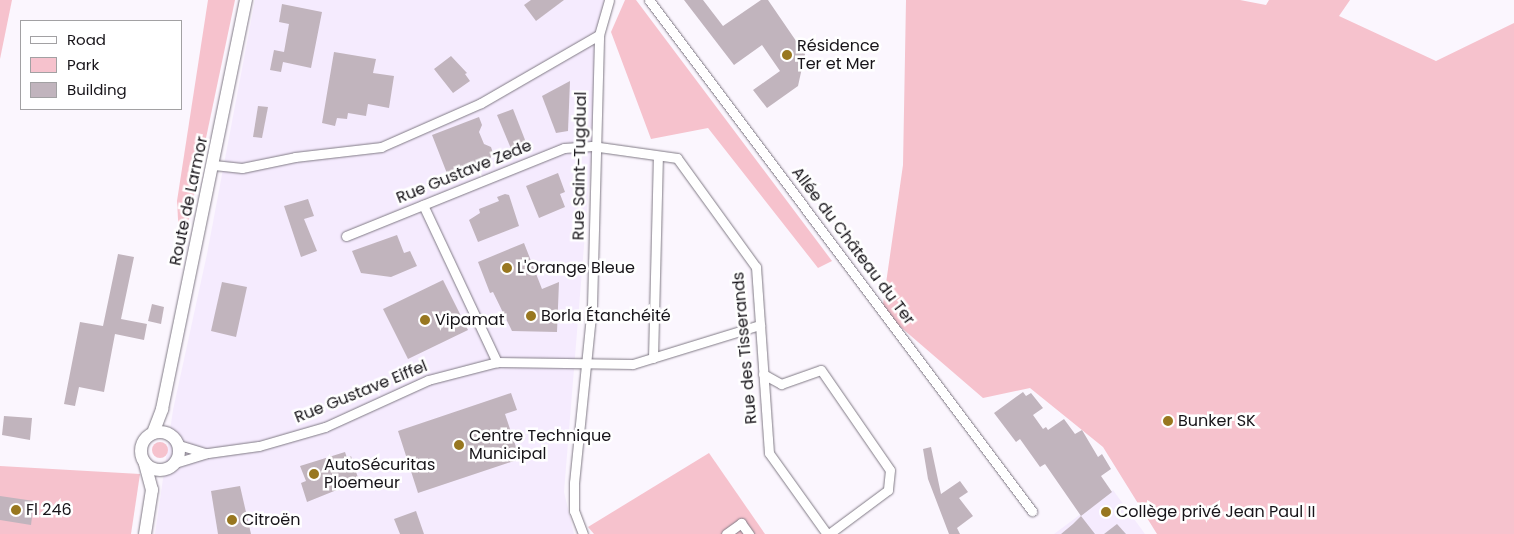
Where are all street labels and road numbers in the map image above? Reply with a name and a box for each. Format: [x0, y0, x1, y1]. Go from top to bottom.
street label: Rue Saint-Tugdual [569, 91, 591, 241]
street label: Route de Larmor [166, 135, 212, 267]
street label: Rue Gustave Zede [393, 136, 535, 208]
street label: Allée du Château du Ter [787, 163, 919, 329]
street label: Rue des Tisserands [729, 271, 761, 425]
street label: Rue Gustave Eiffel [292, 357, 430, 427]

